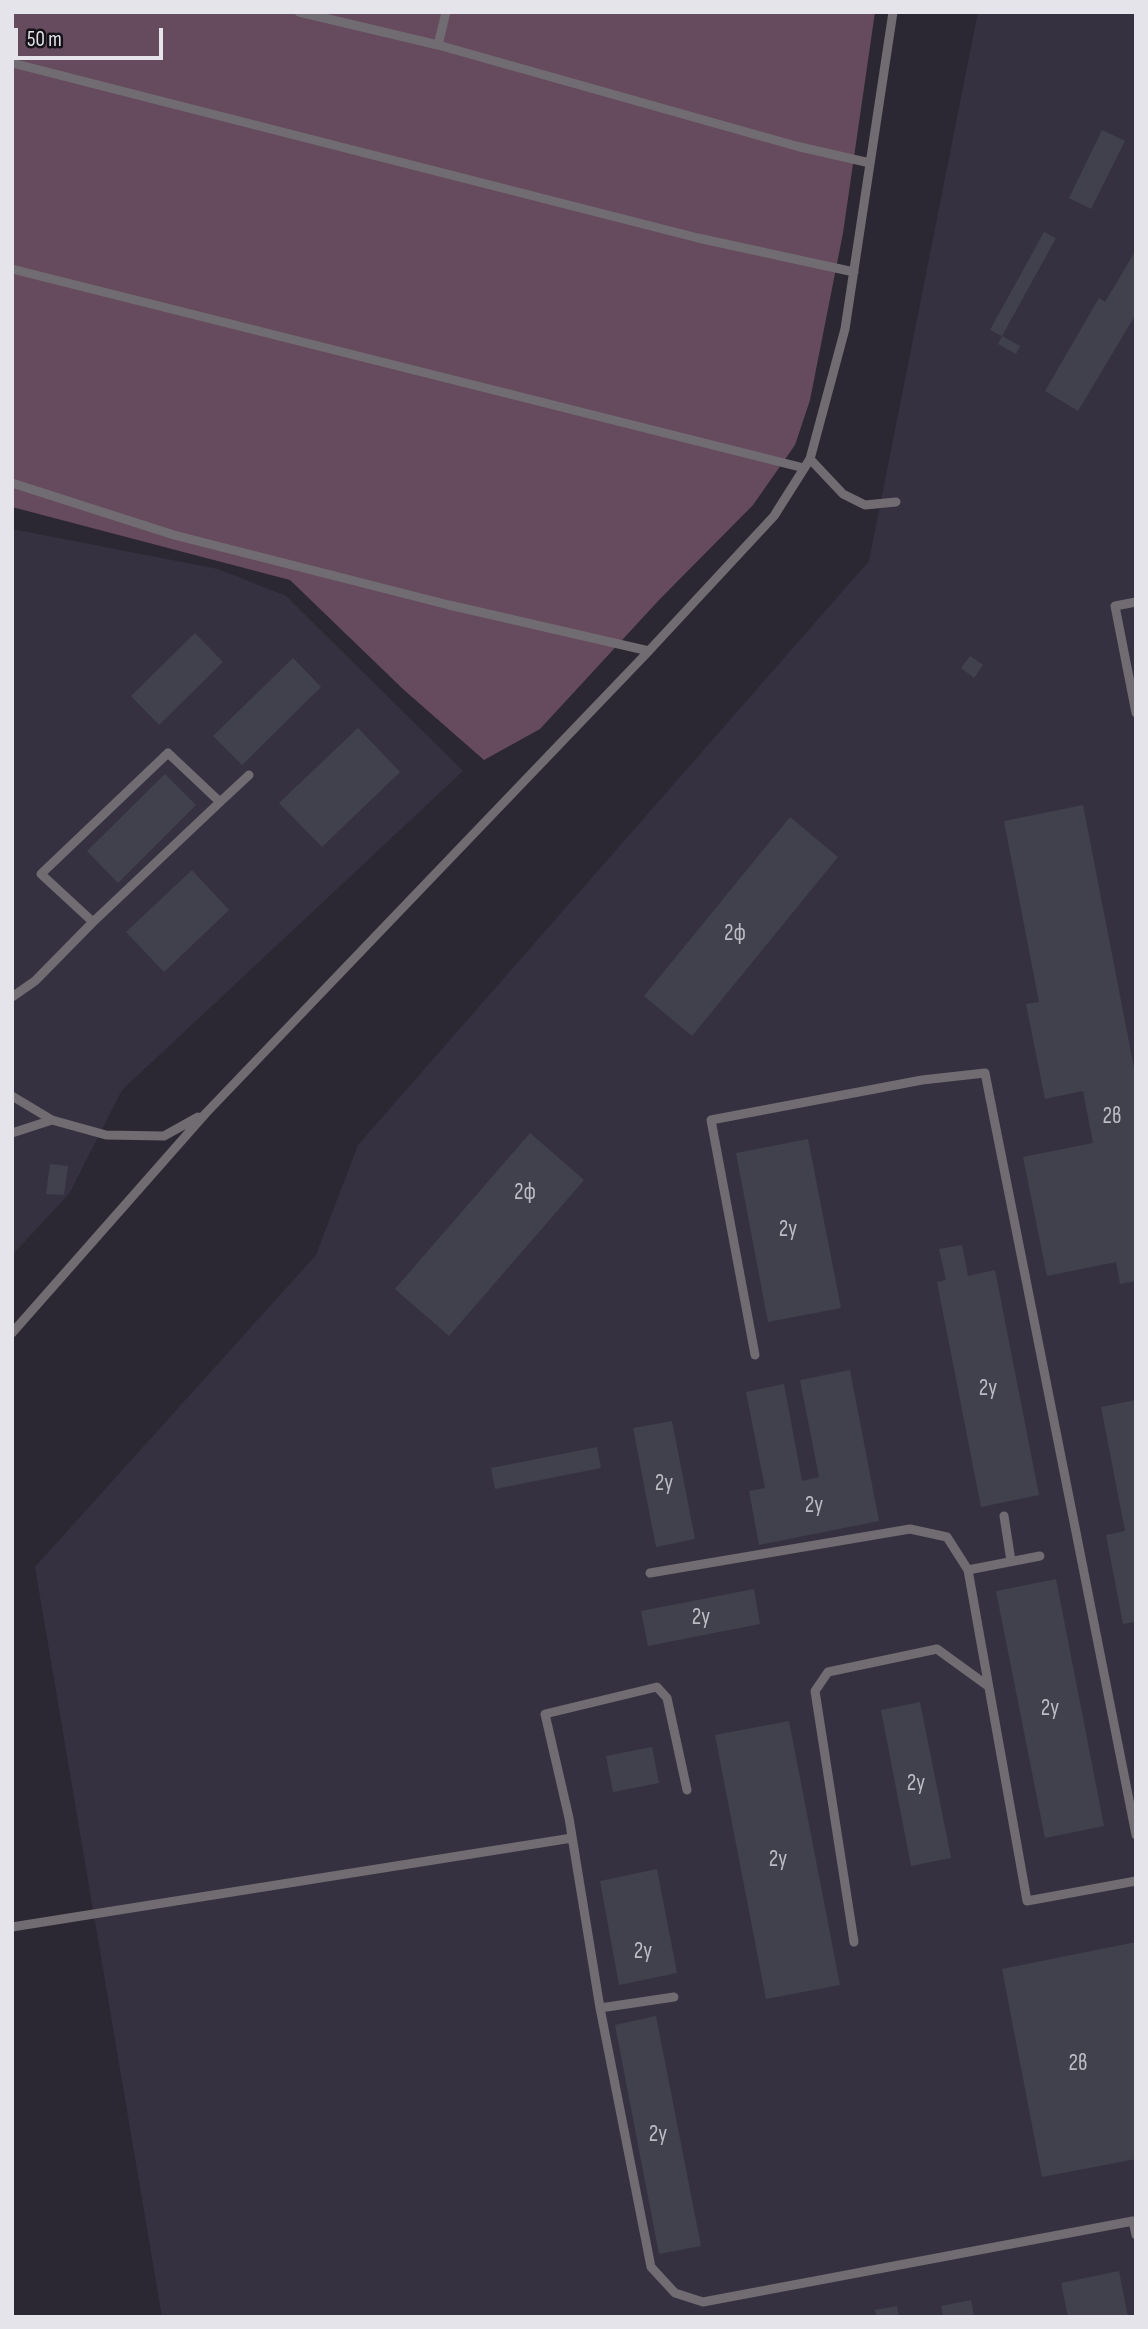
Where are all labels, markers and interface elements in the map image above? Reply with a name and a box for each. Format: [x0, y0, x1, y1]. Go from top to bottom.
scale bar [18, 14, 166, 58]
text: 50 m [27, 27, 62, 52]
house number: 2ф [724, 920, 746, 948]
house number: 2в [1102, 1103, 1122, 1131]
house number: 2ф [514, 1179, 536, 1207]
house number: 2у [779, 1216, 797, 1244]
house number: 2у [979, 1375, 997, 1403]
house number: 2у [655, 1470, 673, 1498]
house number: 2у [805, 1492, 823, 1520]
house number: 2у [692, 1604, 710, 1632]
house number: 2у [1041, 1695, 1059, 1723]
house number: 2у [907, 1770, 925, 1798]
house number: 2у [769, 1846, 787, 1874]
house number: 2у [634, 1938, 652, 1966]
house number: 2в [1068, 2050, 1088, 2078]
house number: 2у [649, 2121, 667, 2149]

